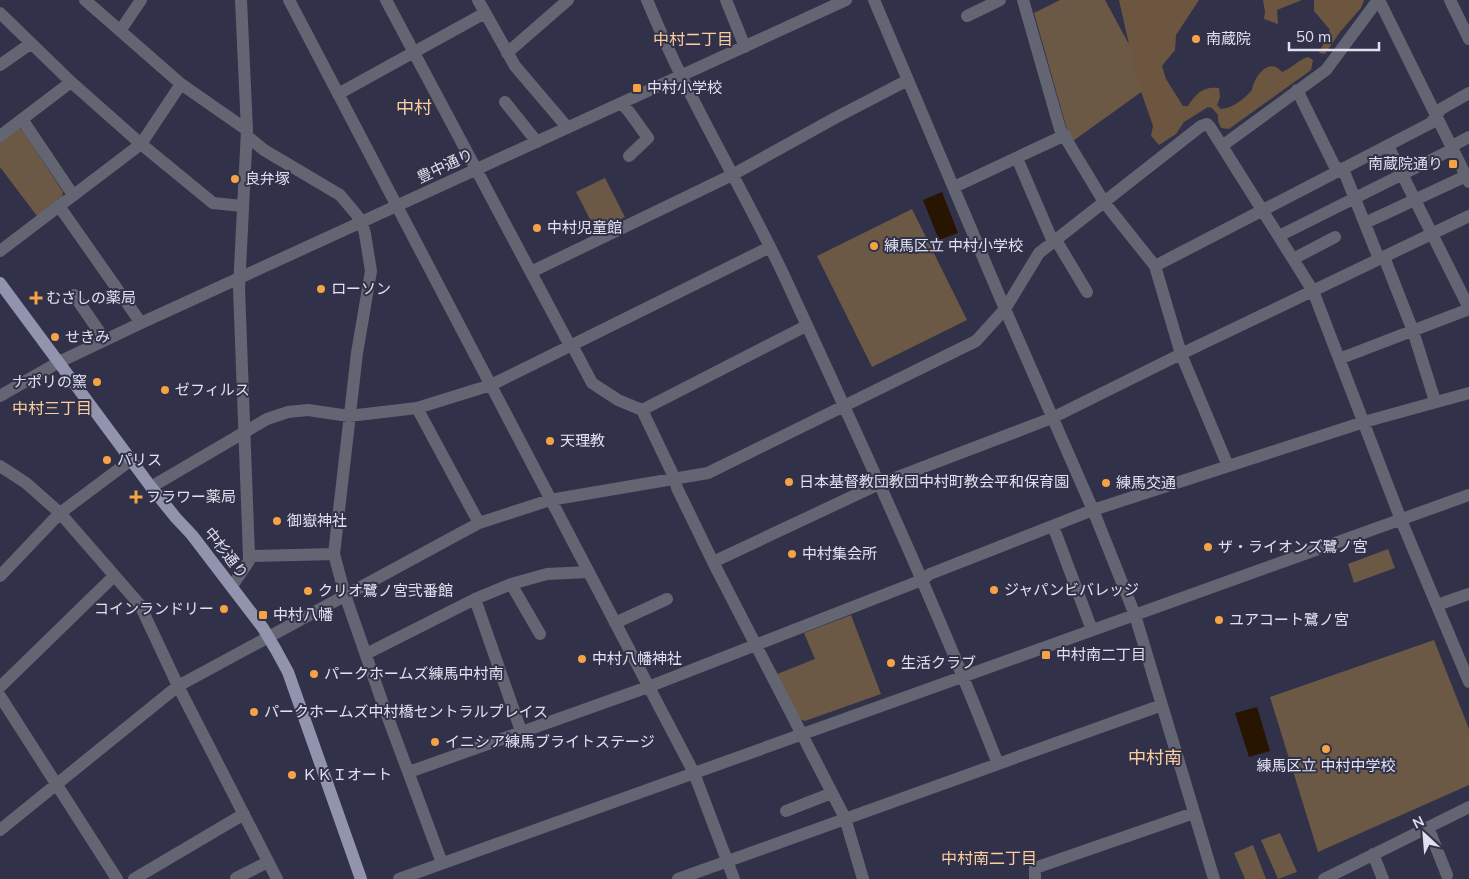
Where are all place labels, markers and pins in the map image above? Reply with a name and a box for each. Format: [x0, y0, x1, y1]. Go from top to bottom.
place label: 南蔵院 [1206, 29, 1251, 48]
marker: 南蔵院 [1190, 33, 1202, 45]
place label: 中村小学校 [647, 78, 722, 97]
marker: 中村小学校 [631, 82, 643, 94]
place label: 南蔵院通り [1368, 154, 1443, 173]
marker: 南蔵院通り [1447, 158, 1459, 170]
place label: 良弁塚 [245, 169, 290, 188]
marker: 良弁塚 [229, 173, 241, 185]
place label: 中村児童館 [547, 218, 622, 237]
marker: 中村児童館 [531, 222, 543, 234]
place label: 練馬区立 中村小学校 [884, 236, 1023, 255]
marker: 練馬区立 中村小学校 [868, 240, 880, 252]
place label: ローソン [331, 279, 391, 298]
marker: ローソン [315, 283, 327, 295]
place label: むさしの薬局 [46, 288, 136, 307]
marker: むさしの薬局 [30, 292, 42, 304]
place label: せきみ [65, 327, 110, 346]
marker: せきみ [49, 331, 61, 343]
place label: ナポリの窯 [12, 372, 87, 391]
marker: ナポリの窯 [91, 376, 103, 388]
place label: ゼフィルス [175, 380, 250, 399]
marker: ゼフィルス [159, 384, 171, 396]
place label: 天理教 [560, 431, 605, 450]
marker: 天理教 [544, 435, 556, 447]
place label: パリス [117, 450, 162, 469]
marker: パリス [101, 454, 113, 466]
place label: 日本基督教団教団中村町教会平和保育園 [799, 472, 1069, 491]
place label: 練馬交通 [1116, 473, 1176, 492]
marker: 日本基督教団教団中村町教会平和保育園 [783, 476, 795, 488]
marker: 練馬交通 [1100, 477, 1112, 489]
place label: フラワー薬局 [146, 487, 236, 506]
marker: フラワー薬局 [130, 491, 142, 503]
place label: 御嶽神社 [287, 511, 347, 530]
marker: 御嶽神社 [271, 515, 283, 527]
place label: ザ・ライオンズ鷺ノ宮 [1218, 537, 1368, 556]
marker: ザ・ライオンズ鷺ノ宮 [1202, 541, 1214, 553]
place label: 中村集会所 [802, 544, 877, 563]
marker: 中村集会所 [786, 548, 798, 560]
place label: ジャパンビバレッジ [1004, 580, 1139, 599]
place label: クリオ鷺ノ宮弐番館 [318, 581, 453, 600]
marker: ジャパンビバレッジ [988, 584, 1000, 596]
marker: クリオ鷺ノ宮弐番館 [302, 585, 314, 597]
place label: コインランドリー [94, 599, 214, 618]
marker: コインランドリー [218, 603, 230, 615]
place label: 中村八幡 [273, 605, 333, 624]
marker: 中村八幡 [257, 609, 269, 621]
place label: ユアコート鷺ノ宮 [1229, 610, 1349, 629]
marker: ユアコート鷺ノ宮 [1213, 614, 1225, 626]
place label: 中村南二丁目 [1056, 645, 1146, 664]
place label: 中村八幡神社 [592, 649, 682, 668]
marker: 中村南二丁目 [1040, 649, 1052, 661]
marker: 中村八幡神社 [576, 653, 588, 665]
place label: 生活クラブ [901, 653, 976, 672]
marker: 生活クラブ [885, 657, 897, 669]
place label: パークホームズ練馬中村南 [324, 664, 504, 683]
marker: パークホームズ練馬中村南 [308, 668, 320, 680]
place label: パークホームズ中村橋セントラルプレイス [264, 702, 548, 721]
marker: パークホームズ中村橋セントラルプレイス [248, 706, 260, 718]
place label: イニシア練馬ブライトステージ [445, 732, 655, 751]
marker: イニシア練馬ブライトステージ [429, 736, 441, 748]
marker: 練馬区立 中村中学校 [1320, 743, 1332, 755]
place label: 練馬区立 中村中学校 [1257, 756, 1395, 775]
place label: ＫＫＩオート [302, 765, 392, 784]
marker: ＫＫＩオート [286, 769, 298, 781]

